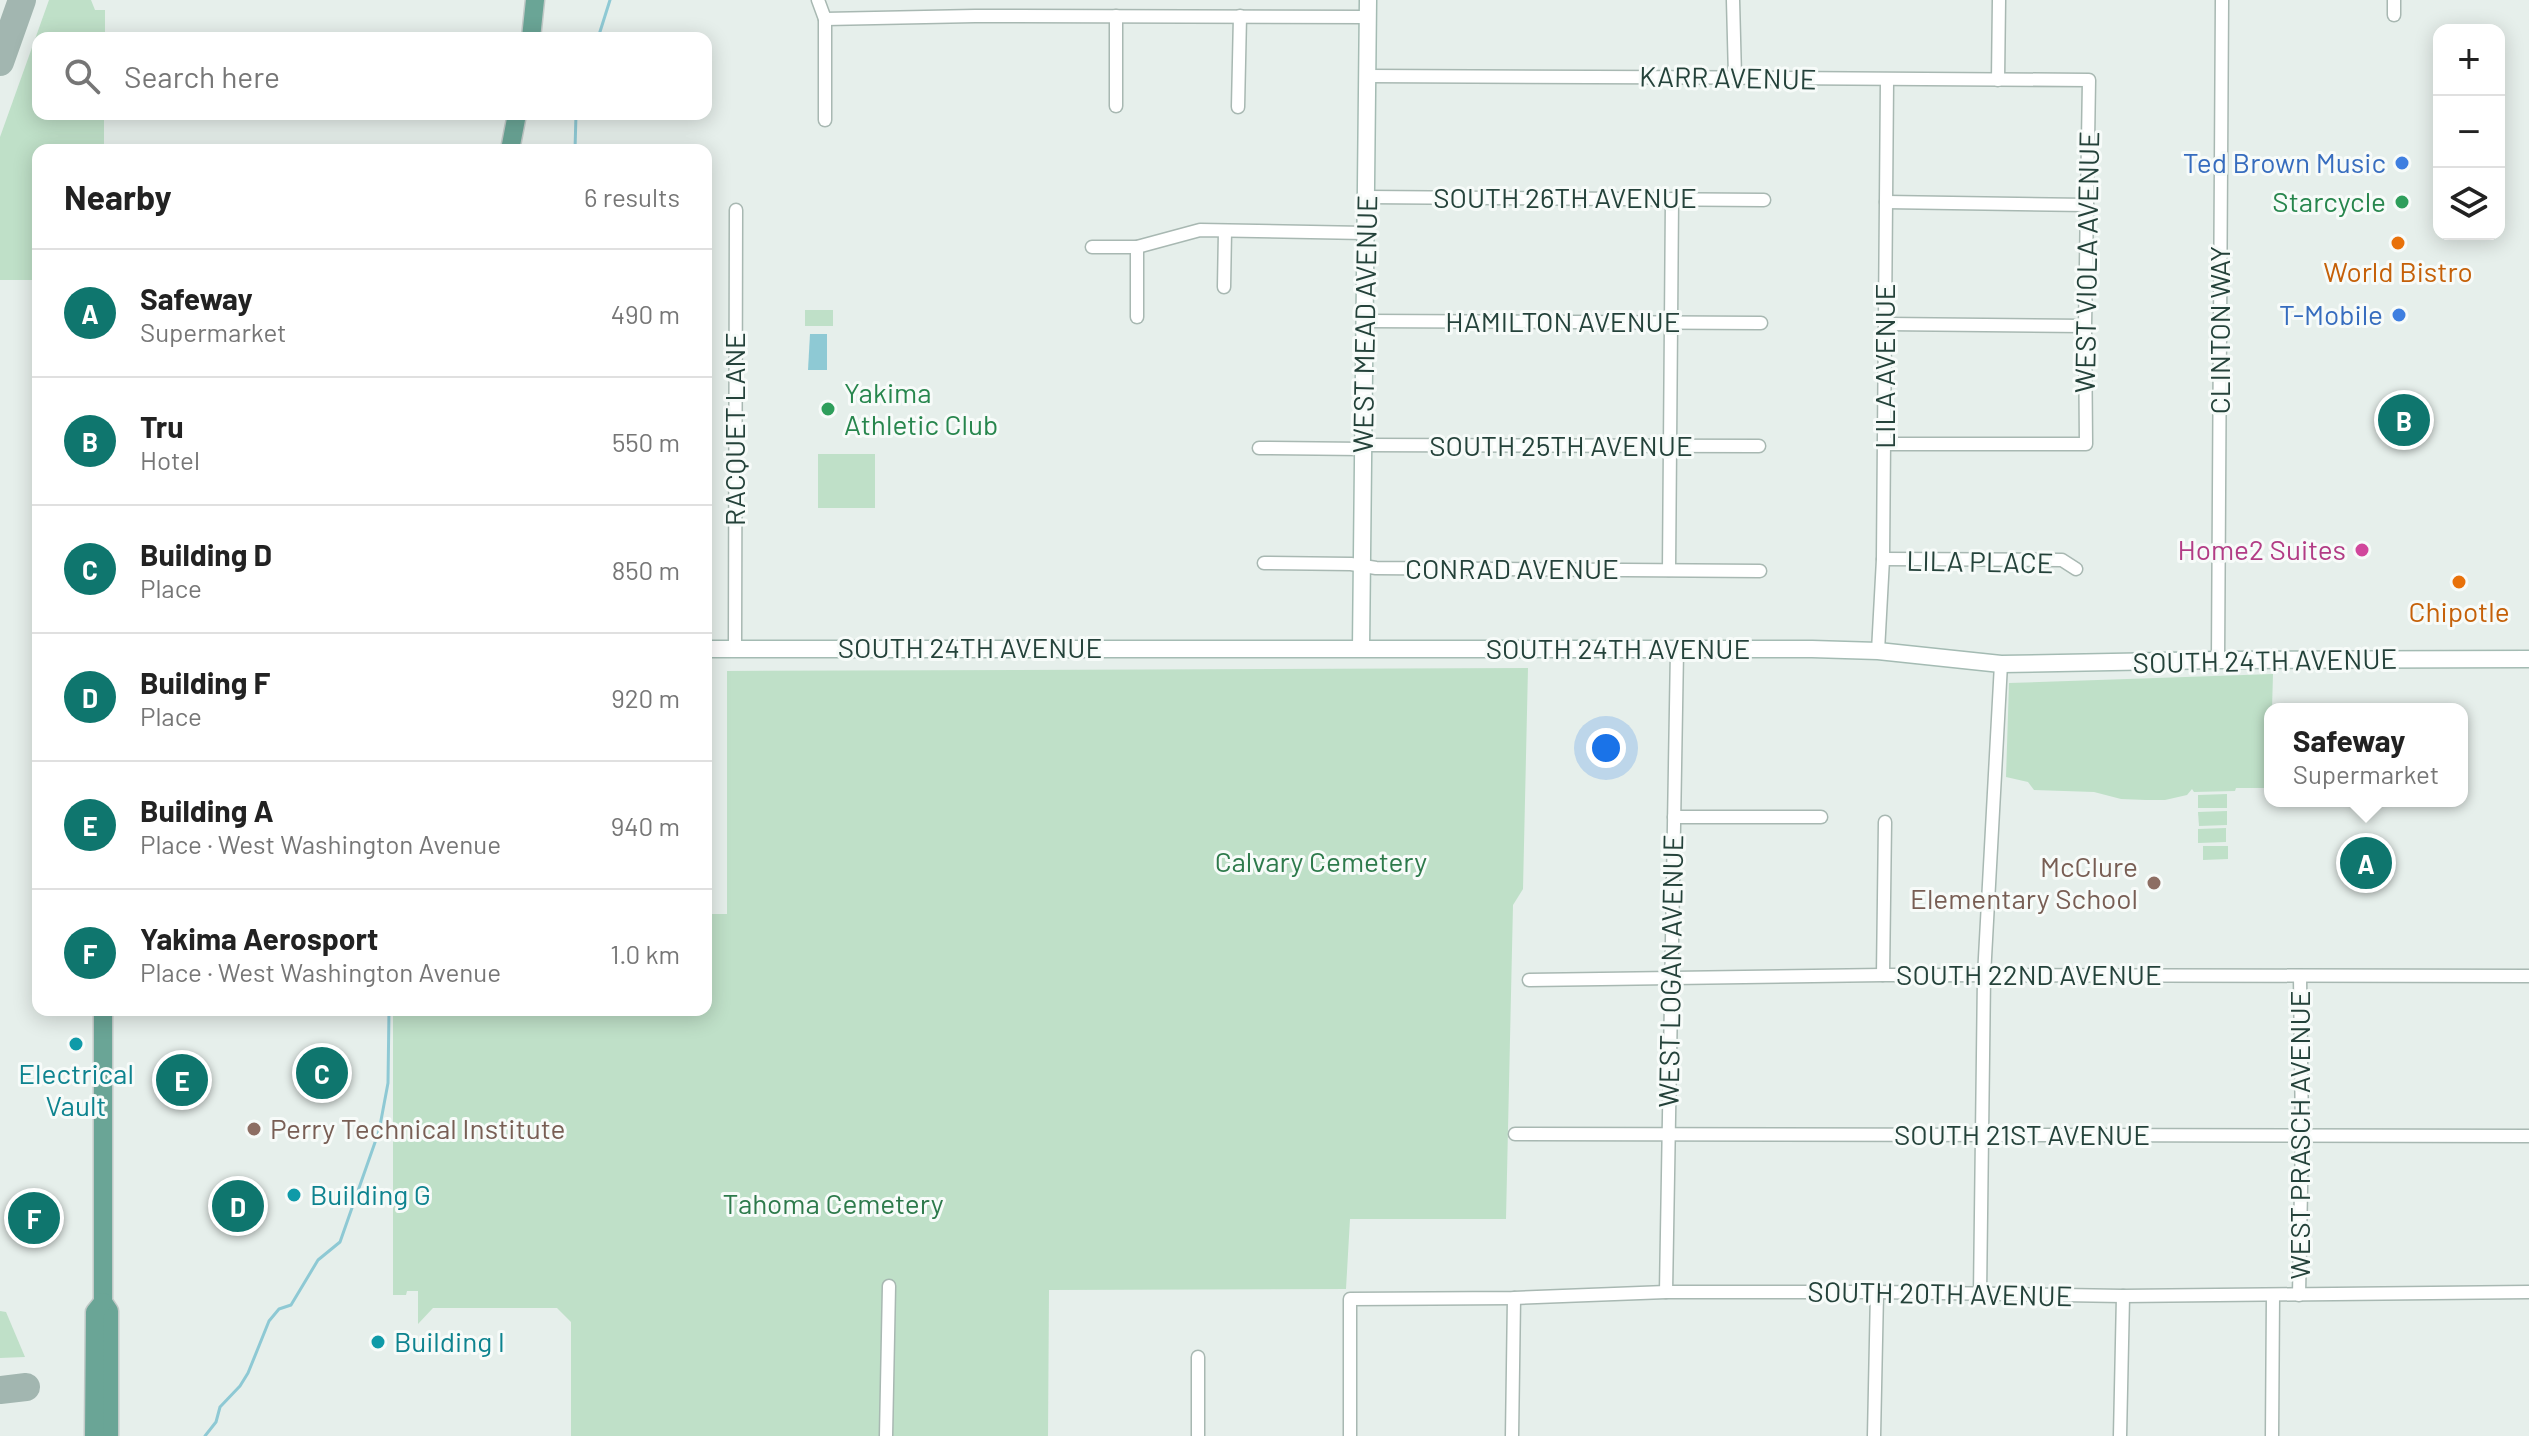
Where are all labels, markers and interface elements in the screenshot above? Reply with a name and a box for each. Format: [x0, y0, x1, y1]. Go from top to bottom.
map controls [2433, 24, 2505, 240]
button: + [2433, 24, 2505, 96]
search box [32, 32, 712, 120]
icon: search [60, 54, 104, 98]
text: Search here [124, 58, 280, 94]
street label: KARR AVENUE [1639, 58, 1817, 96]
button: − [2433, 96, 2505, 168]
street label: WEST VIOLA AVENUE [2067, 131, 2105, 393]
place label: Ted Brown Music [2183, 145, 2386, 179]
marker: Ted Brown Music [2393, 154, 2411, 172]
button: layers [2433, 168, 2505, 240]
text: Nearby [64, 176, 172, 217]
street label: SOUTH 26TH AVENUE [1433, 180, 1697, 214]
text: 6 results [584, 181, 680, 212]
place label: Starcycle [2272, 184, 2386, 218]
marker: Starcycle [2393, 193, 2411, 211]
street label: WEST MEAD AVENUE [1345, 195, 1383, 453]
marker: World Bistro [2389, 234, 2407, 252]
street label: CLINTON WAY [2202, 246, 2236, 414]
place label: World Bistro [2323, 254, 2473, 288]
text: Safeway [140, 280, 253, 316]
street label: LILA AVENUE [1867, 283, 1901, 449]
place label: T-Mobile [2279, 297, 2383, 331]
text: A [81, 298, 99, 329]
text: 490 m [611, 298, 680, 329]
street label: HAMILTON AVENUE [1445, 304, 1681, 338]
marker: T-Mobile [2390, 306, 2408, 324]
text: Supermarket [140, 316, 287, 347]
street label: RACQUET LANE [717, 332, 751, 526]
place label: Yakima Athletic Club [844, 375, 998, 441]
pin: B [2378, 390, 2430, 450]
marker: Yakima Athletic Club [819, 400, 837, 418]
text: Tru [140, 408, 184, 444]
text: B [82, 426, 98, 457]
text: 550 m [612, 426, 680, 457]
street label: SOUTH 25TH AVENUE [1429, 428, 1693, 462]
text: Hotel [140, 444, 200, 475]
place label: Home2 Suites [2178, 532, 2346, 566]
text: Building D [140, 536, 272, 572]
marker: Home2 Suites [2353, 541, 2371, 559]
street label: LILA PLACE [1906, 543, 2054, 579]
street label: CONRAD AVENUE [1405, 551, 1619, 585]
text: C [82, 554, 98, 585]
text: 850 m [612, 554, 680, 585]
text: Place [140, 572, 202, 603]
marker: Chipotle [2450, 573, 2468, 591]
place label: Chipotle [2408, 594, 2510, 628]
street label: SOUTH 24TH AVENUE [838, 630, 1102, 664]
street label: SOUTH 24TH AVENUE [1486, 631, 1750, 665]
street label: SOUTH 24TH AVENUE [2132, 641, 2398, 679]
text: Building F [140, 664, 270, 700]
text: D [82, 682, 98, 713]
text: 920 m [611, 682, 680, 713]
text: Place [140, 700, 202, 731]
popup [2264, 703, 2468, 807]
text: Safeway [2293, 722, 2405, 758]
your location [1586, 728, 1626, 768]
text: Supermarket [2293, 758, 2439, 789]
text: Building A [140, 792, 274, 828]
text: E [82, 810, 98, 841]
text: 940 m [611, 810, 680, 841]
text: Place · West Washington Avenue [140, 828, 501, 859]
pin: A [2340, 833, 2392, 893]
street label: WEST LOGAN AVENUE [1651, 834, 1689, 1108]
park label: Calvary Cemetery [1215, 844, 1427, 878]
place label: McClure Elementary School [1910, 849, 2138, 915]
marker: McClure Elementary School [2145, 874, 2163, 892]
text: Yakima Aerosport [140, 920, 379, 956]
text: F [83, 938, 97, 969]
text: 1.0 km [610, 938, 680, 969]
text: Place · West Washington Avenue [140, 956, 501, 987]
street label: SOUTH 22ND AVENUE [1896, 957, 2162, 991]
street label: WEST PRASCH AVENUE [2282, 990, 2316, 1280]
marker: Electrical Vault [67, 1035, 85, 1053]
pin: C [296, 1043, 348, 1103]
pin: E [156, 1050, 208, 1110]
place label: Electrical Vault [18, 1056, 134, 1122]
place label: Perry Technical Institute [270, 1111, 565, 1145]
street label: SOUTH 21ST AVENUE [1894, 1117, 2150, 1151]
marker: Perry Technical Institute [245, 1120, 263, 1138]
pin: D [212, 1176, 264, 1236]
place label: Building G [310, 1177, 431, 1211]
marker: Building G [285, 1186, 303, 1204]
park label: Tahoma Cemetery [722, 1186, 944, 1220]
pin: F [8, 1188, 60, 1248]
street label: SOUTH 20TH AVENUE [1807, 1274, 2073, 1312]
place label: Building I [394, 1324, 505, 1358]
marker: Building I [369, 1333, 387, 1351]

